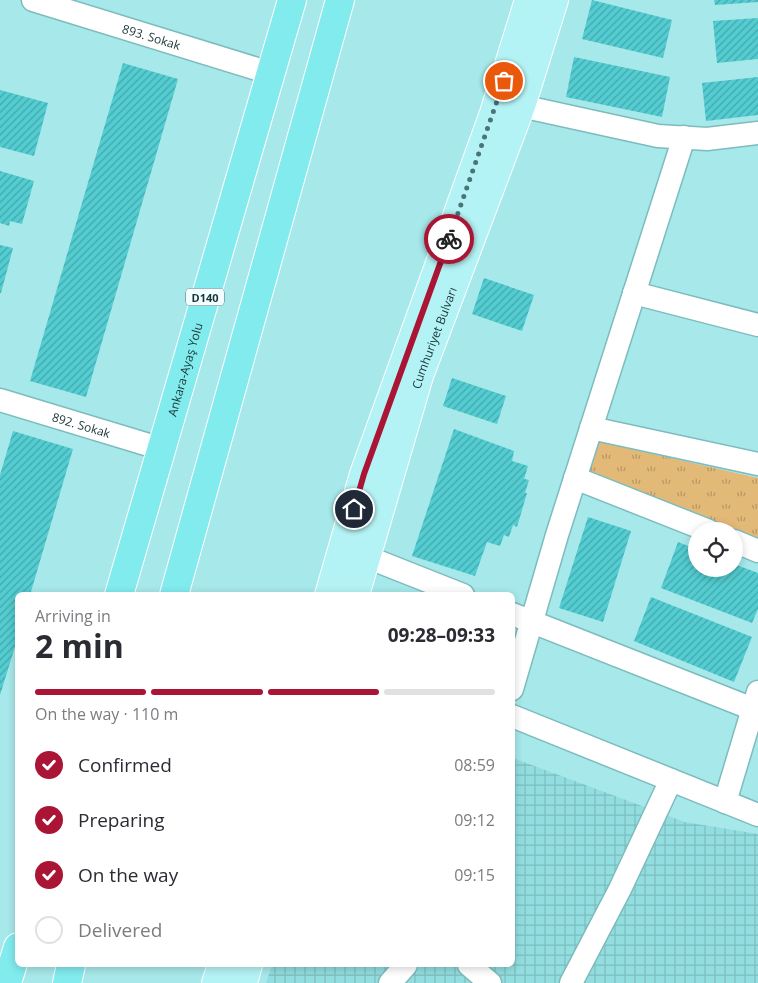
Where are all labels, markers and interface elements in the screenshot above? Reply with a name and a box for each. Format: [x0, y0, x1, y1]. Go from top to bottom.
street label: 893. Sokak [120, 20, 183, 54]
pin [483, 60, 525, 102]
icon: bag [490, 67, 518, 95]
courier [424, 214, 474, 264]
icon: bike [435, 225, 463, 253]
street label: Cumhuriyet Bulvarı [407, 284, 460, 391]
road number: D140 [186, 288, 224, 306]
street label: Ankara-Ayaş Yolu [163, 320, 206, 418]
street label: 892. Sokak [50, 408, 113, 442]
pin [333, 488, 375, 530]
icon: home [340, 495, 368, 523]
map controls [688, 522, 743, 577]
button: locate [688, 522, 743, 577]
text: Arriving in [35, 605, 111, 627]
text: 09:28–09:33 [388, 622, 495, 648]
text: 2 min [35, 624, 124, 667]
text: On the way · 110 m [35, 703, 178, 725]
icon: check [35, 751, 63, 779]
text: Confirmed [78, 752, 172, 778]
text: 08:59 [454, 754, 495, 776]
icon: check [35, 806, 63, 834]
text: Preparing [78, 807, 165, 833]
text: 09:12 [454, 809, 495, 831]
icon: check [35, 861, 63, 889]
text: On the way [78, 862, 178, 888]
text: 09:15 [454, 864, 495, 886]
text: Delivered [78, 917, 162, 943]

